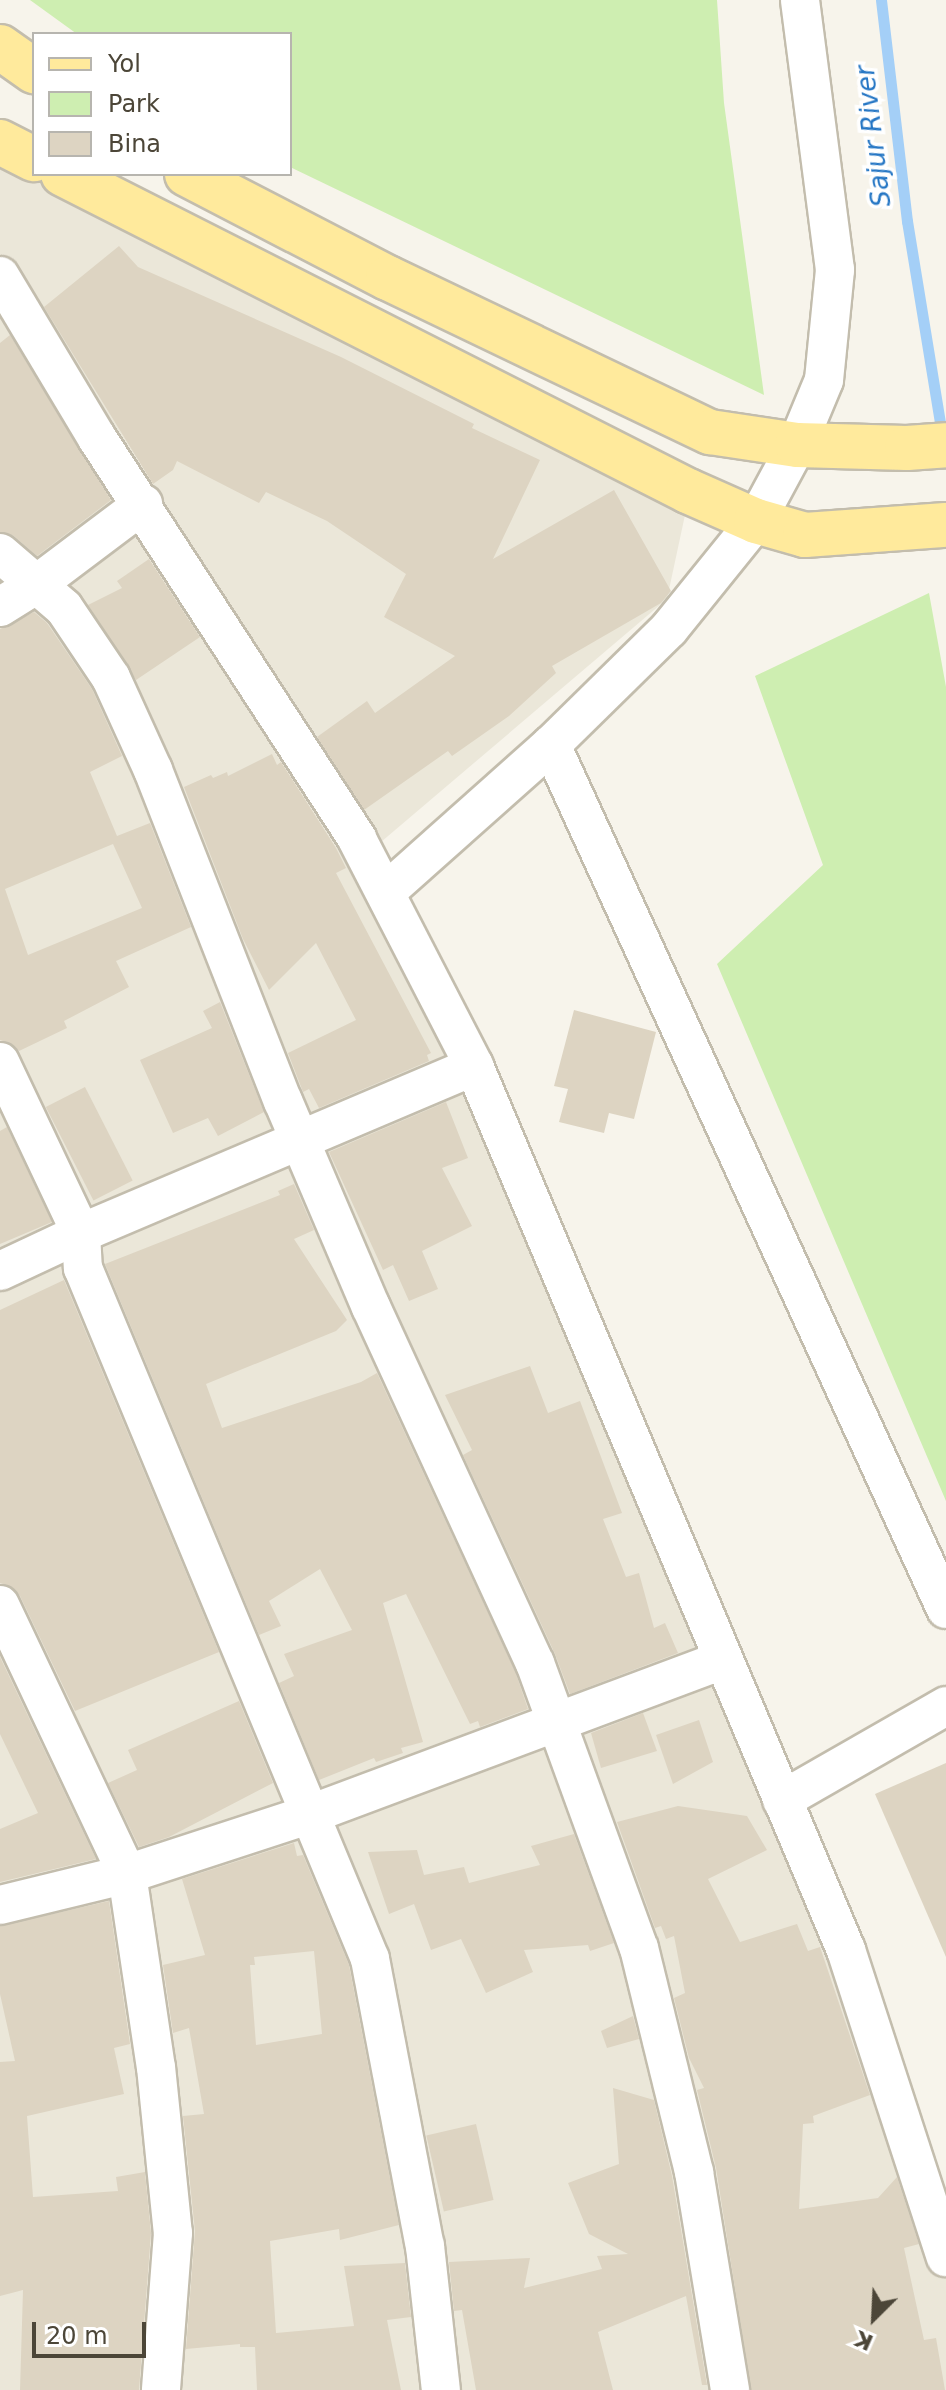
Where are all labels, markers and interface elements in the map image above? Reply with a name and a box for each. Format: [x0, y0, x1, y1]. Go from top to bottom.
legend [32, 32, 292, 176]
text: Yol [108, 50, 141, 78]
water label: Sajur River [850, 63, 898, 209]
text: Park [108, 90, 160, 118]
text: Bina [108, 130, 161, 158]
north arrow [834, 2278, 914, 2358]
scale bar [36, 2306, 150, 2356]
text: 20 m [46, 2322, 108, 2350]
text: K [851, 2325, 877, 2355]

